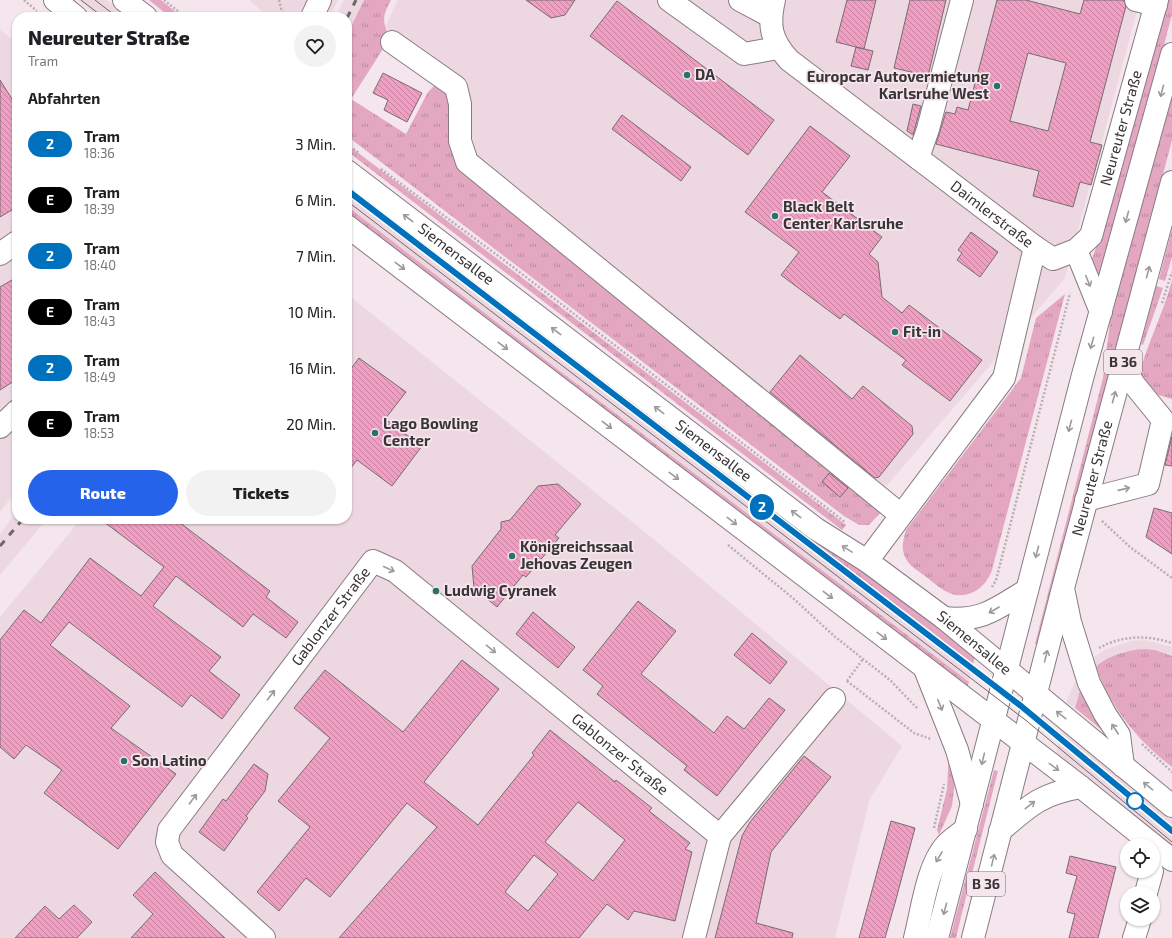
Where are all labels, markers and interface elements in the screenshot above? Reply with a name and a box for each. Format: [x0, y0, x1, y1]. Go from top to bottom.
button: heart [294, 25, 336, 67]
text: Neureuter Straße [28, 26, 190, 49]
text: Tram [28, 53, 58, 69]
place label: DA [695, 65, 715, 83]
place label: Europcar Autovermietung Karlsruhe West [807, 67, 989, 102]
street label: Neureuter Straße [1096, 68, 1145, 187]
marker: DA [682, 70, 692, 80]
marker: Europcar Autovermietung Karlsruhe West [992, 81, 1002, 91]
one-way arrow [1157, 85, 1165, 98]
text: Abfahrten [28, 89, 100, 107]
text: Tram [84, 127, 120, 145]
text: 2 [46, 135, 54, 152]
text: 3 Min. [295, 135, 336, 153]
text: 18:36 [84, 145, 115, 161]
street label: Daimlerstraße [947, 176, 1038, 251]
text: Tram [84, 183, 120, 201]
text: E [46, 191, 54, 208]
text: 6 Min. [295, 191, 336, 209]
place label: Black Belt Center Karlsruhe [783, 197, 903, 232]
text: 18:39 [84, 201, 115, 217]
one-way arrow [1123, 210, 1130, 223]
marker: Black Belt Center Karlsruhe [770, 211, 780, 221]
one-way arrow [402, 214, 413, 222]
street label: Siemensallee [415, 219, 498, 288]
text: Tram [84, 239, 120, 257]
text: 2 [46, 247, 54, 264]
text: 7 Min. [296, 247, 336, 265]
text: 18:40 [84, 257, 116, 273]
one-way arrow [395, 262, 406, 271]
one-way arrow [1144, 266, 1152, 279]
one-way arrow [1085, 274, 1093, 286]
text: Tram [84, 295, 120, 313]
text: E [46, 303, 54, 320]
text: 10 Min. [289, 303, 336, 321]
text: 18:43 [84, 313, 115, 329]
place label: Fit-in [903, 322, 941, 340]
one-way arrow [550, 327, 561, 335]
marker: Fit-in [890, 327, 900, 337]
one-way arrow [1088, 336, 1095, 349]
one-way arrow [498, 341, 509, 350]
road number: B 36 [1104, 350, 1142, 374]
text: Tram [84, 351, 120, 369]
text: 2 [46, 359, 54, 376]
text: 16 Min. [289, 359, 336, 377]
text: 18:49 [84, 369, 116, 385]
one-way arrow [1111, 391, 1118, 404]
one-way arrow [653, 406, 664, 414]
text: Tram [84, 407, 120, 425]
place label: Lago Bowling Center [383, 414, 479, 449]
text: E [46, 415, 54, 432]
text: 20 Min. [286, 415, 336, 433]
street label: Siemensallee [672, 415, 756, 485]
street label: Neureuter Straße [1067, 418, 1116, 538]
one-way arrow [1066, 419, 1073, 432]
one-way arrow [601, 420, 612, 429]
text: 18:53 [84, 425, 114, 441]
marker: Lago Bowling Center [370, 428, 380, 438]
button: Route [28, 470, 178, 516]
button: Tickets [186, 470, 336, 516]
one-way arrow [668, 472, 679, 480]
one-way arrow [1117, 485, 1130, 493]
line badge: 2 [749, 494, 775, 520]
text: 2 [758, 498, 766, 515]
one-way arrow [790, 510, 801, 518]
one-way arrow [727, 517, 738, 525]
place label: Königreichssaal Jehovas Zeugen [520, 537, 634, 572]
one-way arrow [841, 545, 853, 553]
one-way arrow [1033, 545, 1040, 558]
marker: Königreichssaal Jehovas Zeugen [507, 551, 517, 561]
street label: Gablonzer Straße [287, 563, 373, 669]
one-way arrow [383, 566, 395, 573]
place label: Ludwig Cyranek [444, 581, 557, 600]
marker: Ludwig Cyranek [431, 586, 441, 596]
one-way arrow [823, 591, 834, 599]
street label: Siemensallee [934, 606, 1016, 678]
one-way arrow [988, 607, 1000, 615]
one-way arrow [876, 632, 887, 640]
one-way arrow [485, 645, 496, 654]
one-way arrow [1043, 650, 1050, 663]
one-way arrow [267, 689, 275, 700]
one-way arrow [937, 699, 944, 711]
street label: Gablonzer Straße [569, 709, 672, 798]
one-way arrow [1055, 710, 1066, 719]
one-way arrow [1111, 724, 1119, 735]
place label: Son Latino [132, 751, 207, 769]
one-way arrow [979, 752, 987, 765]
marker: Son Latino [119, 756, 129, 766]
one-way arrow [1048, 763, 1059, 772]
one-way arrow [1142, 782, 1153, 790]
unlabelled marker [1126, 792, 1144, 810]
one-way arrow [189, 793, 197, 804]
one-way arrow [1024, 801, 1035, 810]
map controls [1120, 838, 1160, 926]
button: locate [1120, 838, 1160, 878]
one-way arrow [934, 851, 942, 863]
one-way arrow [989, 853, 997, 866]
road number: B 36 [967, 872, 1005, 896]
button: layers [1120, 886, 1160, 926]
one-way arrow [940, 902, 948, 915]

